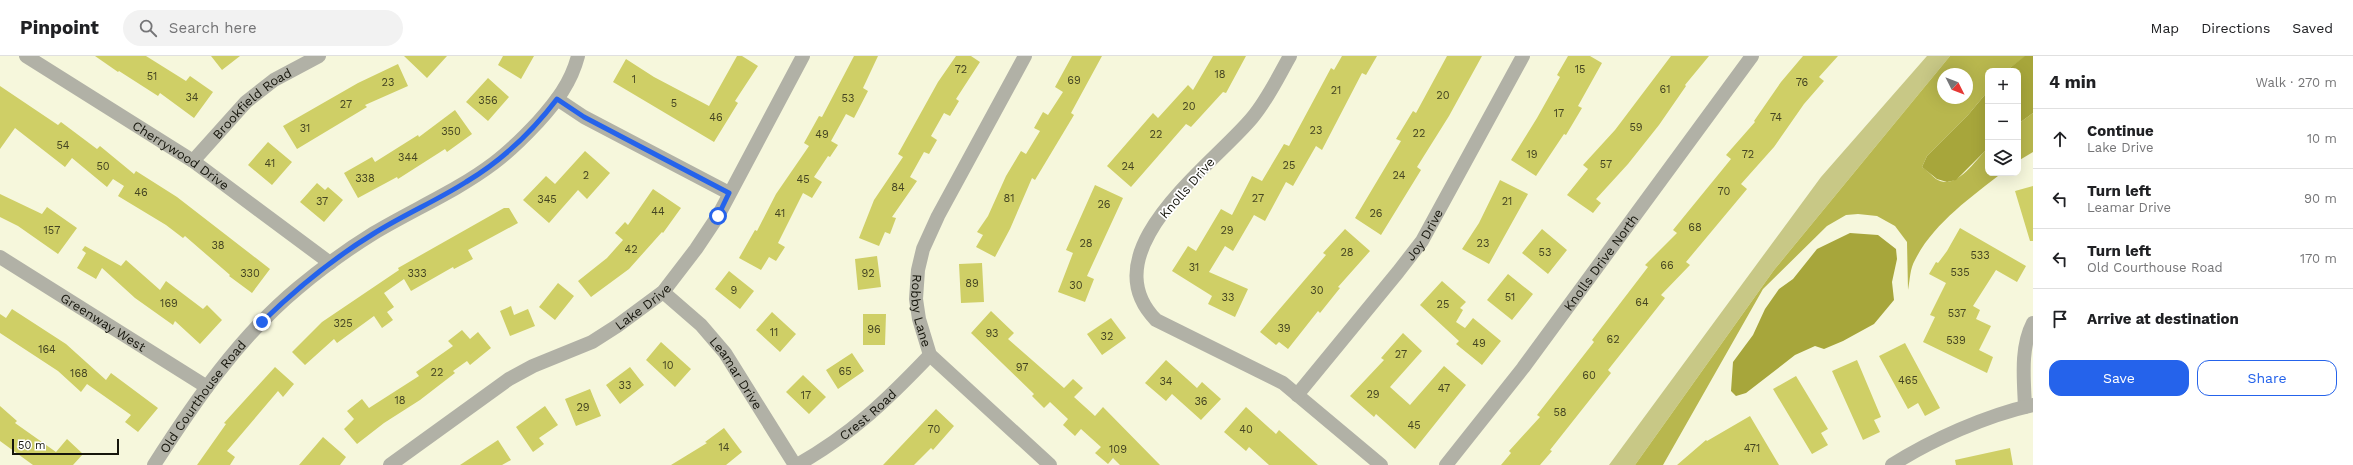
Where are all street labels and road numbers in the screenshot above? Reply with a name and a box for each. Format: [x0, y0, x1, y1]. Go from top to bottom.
street label: Brookfield Road [209, 65, 294, 142]
street label: Cherrywood Drive [130, 117, 232, 193]
street label: Knolls Drive [1156, 154, 1218, 222]
street label: Joy Drive [1402, 206, 1446, 263]
street label: Knolls Drive North [1560, 211, 1641, 314]
street label: Robby Lane [908, 274, 935, 349]
street label: Lake Drive [612, 281, 674, 333]
street label: Greenway West [58, 290, 149, 354]
street label: Leamar Drive [707, 334, 766, 412]
street label: Old Courthouse Road [156, 337, 249, 456]
street label: Crest Road [836, 386, 899, 443]

